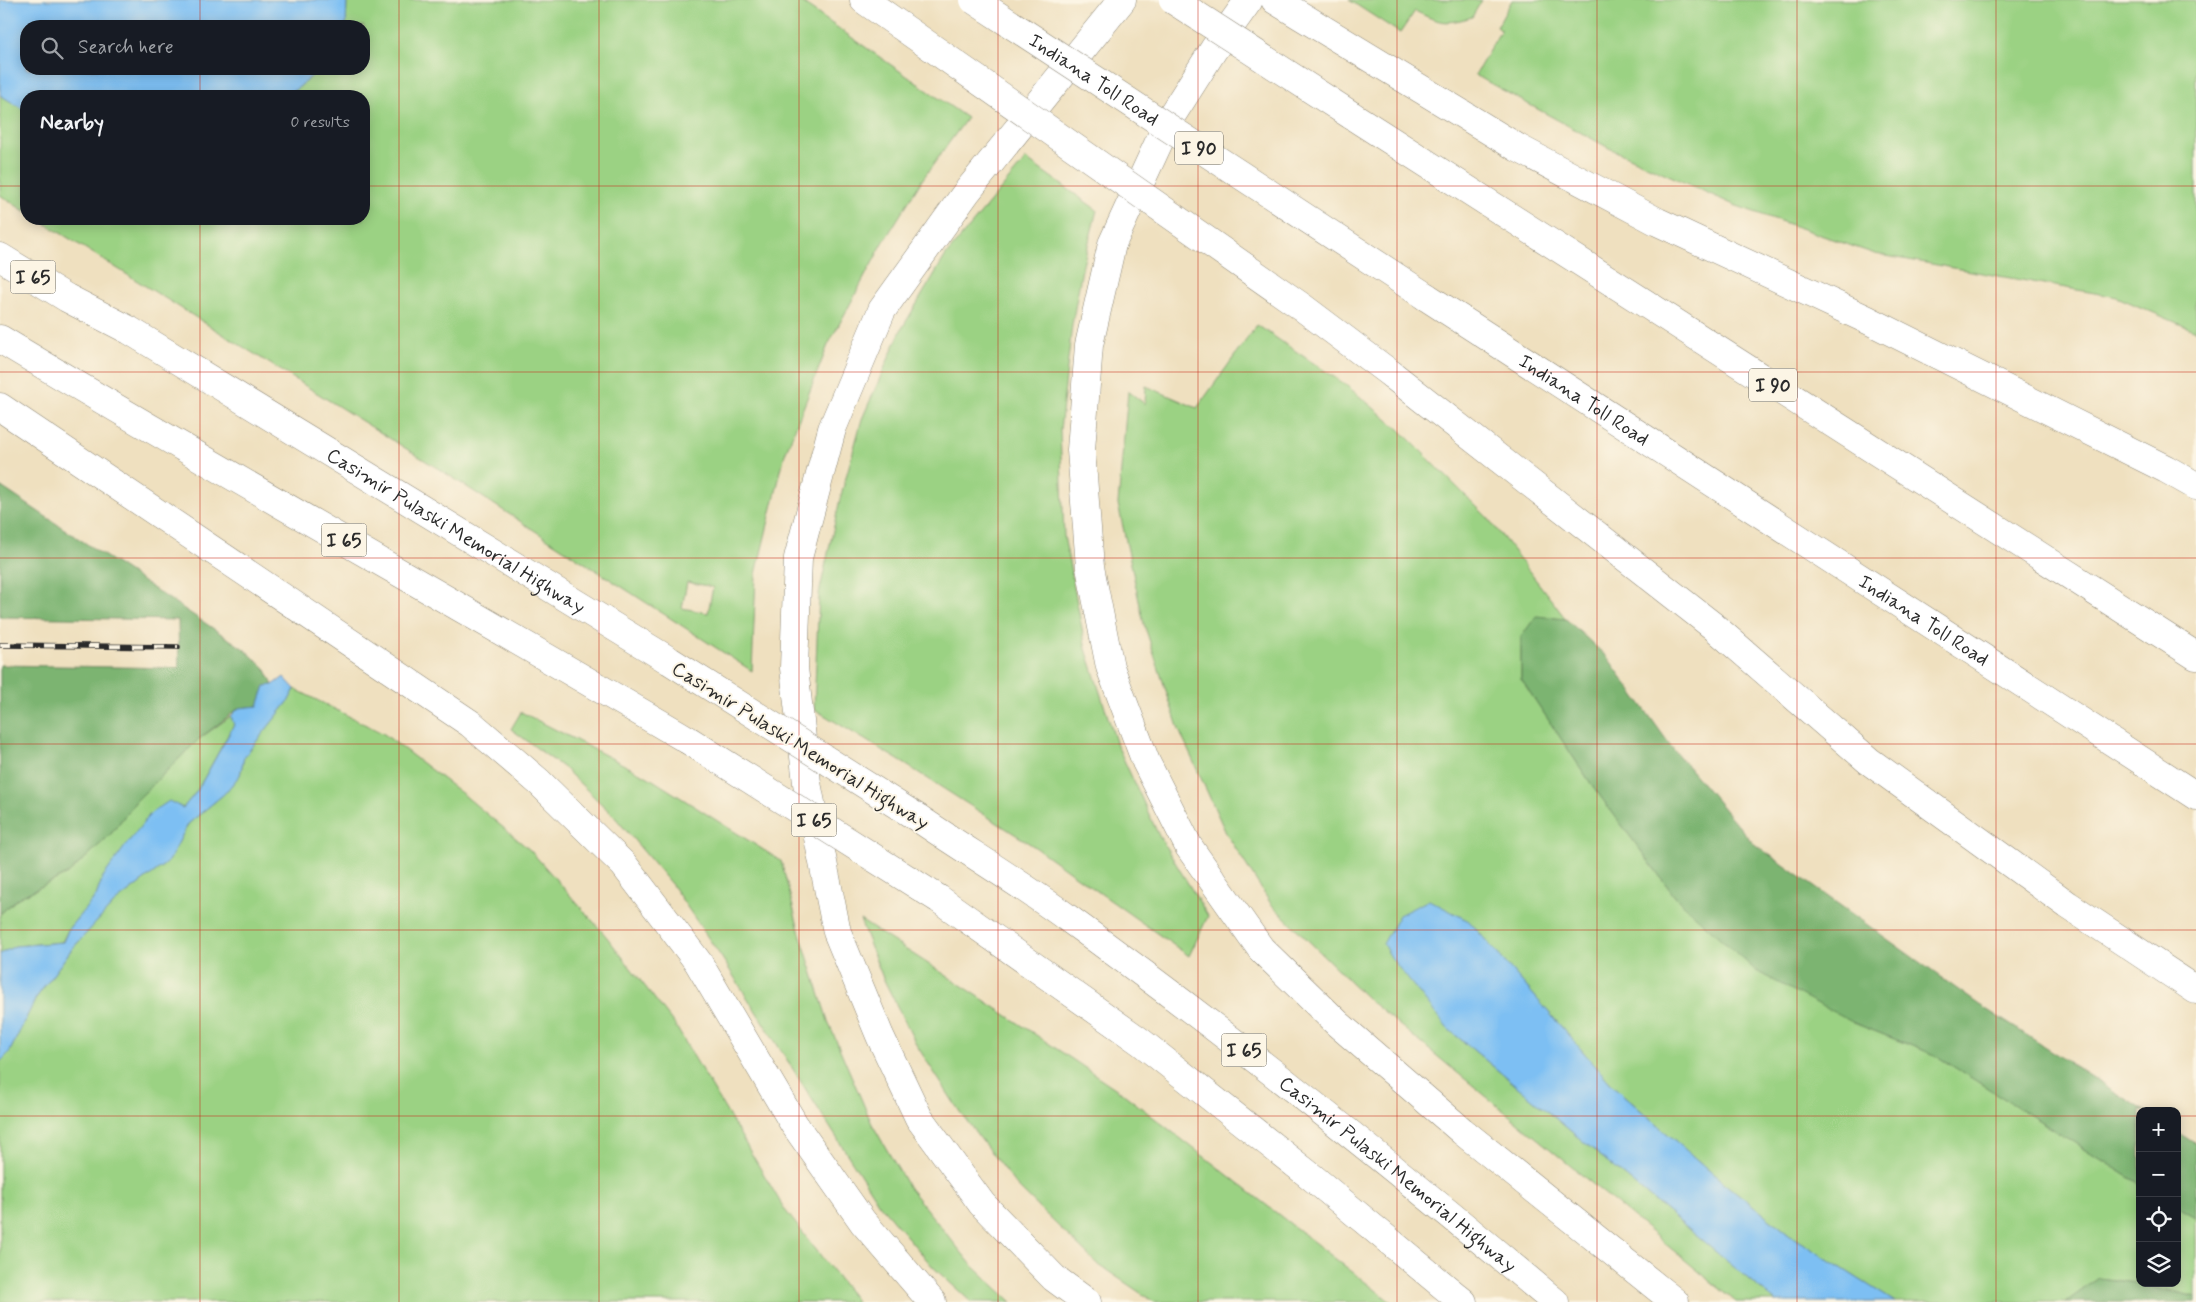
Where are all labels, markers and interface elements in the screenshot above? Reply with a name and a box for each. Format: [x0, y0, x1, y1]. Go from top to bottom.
search box [20, 20, 370, 75]
street label: Indiana Toll Road [1023, 28, 1164, 133]
icon: search [38, 34, 66, 62]
text: Search here [78, 35, 174, 60]
text: Nearby [40, 109, 104, 137]
text: 0 results [290, 112, 350, 133]
road number: I 90 [1175, 132, 1223, 164]
road number: I 65 [10, 260, 56, 294]
street label: Indiana Toll Road [1513, 348, 1654, 453]
road number: I 90 [1749, 368, 1797, 402]
street label: Casimir Pulaski Memorial Highway [321, 442, 590, 621]
road number: I 65 [322, 524, 366, 556]
street label: Indiana Toll Road [1853, 569, 1994, 673]
street label: Casimir Pulaski Memorial Highway [665, 656, 934, 839]
road number: I 65 [792, 804, 836, 836]
road number: I 65 [1222, 1034, 1266, 1066]
street label: Casimir Pulaski Memorial Highway [1273, 1070, 1522, 1279]
map controls [2136, 1107, 2181, 1287]
button: + [2136, 1107, 2181, 1152]
button: − [2136, 1152, 2181, 1197]
button: locate [2136, 1197, 2181, 1242]
button: layers [2136, 1242, 2181, 1287]

